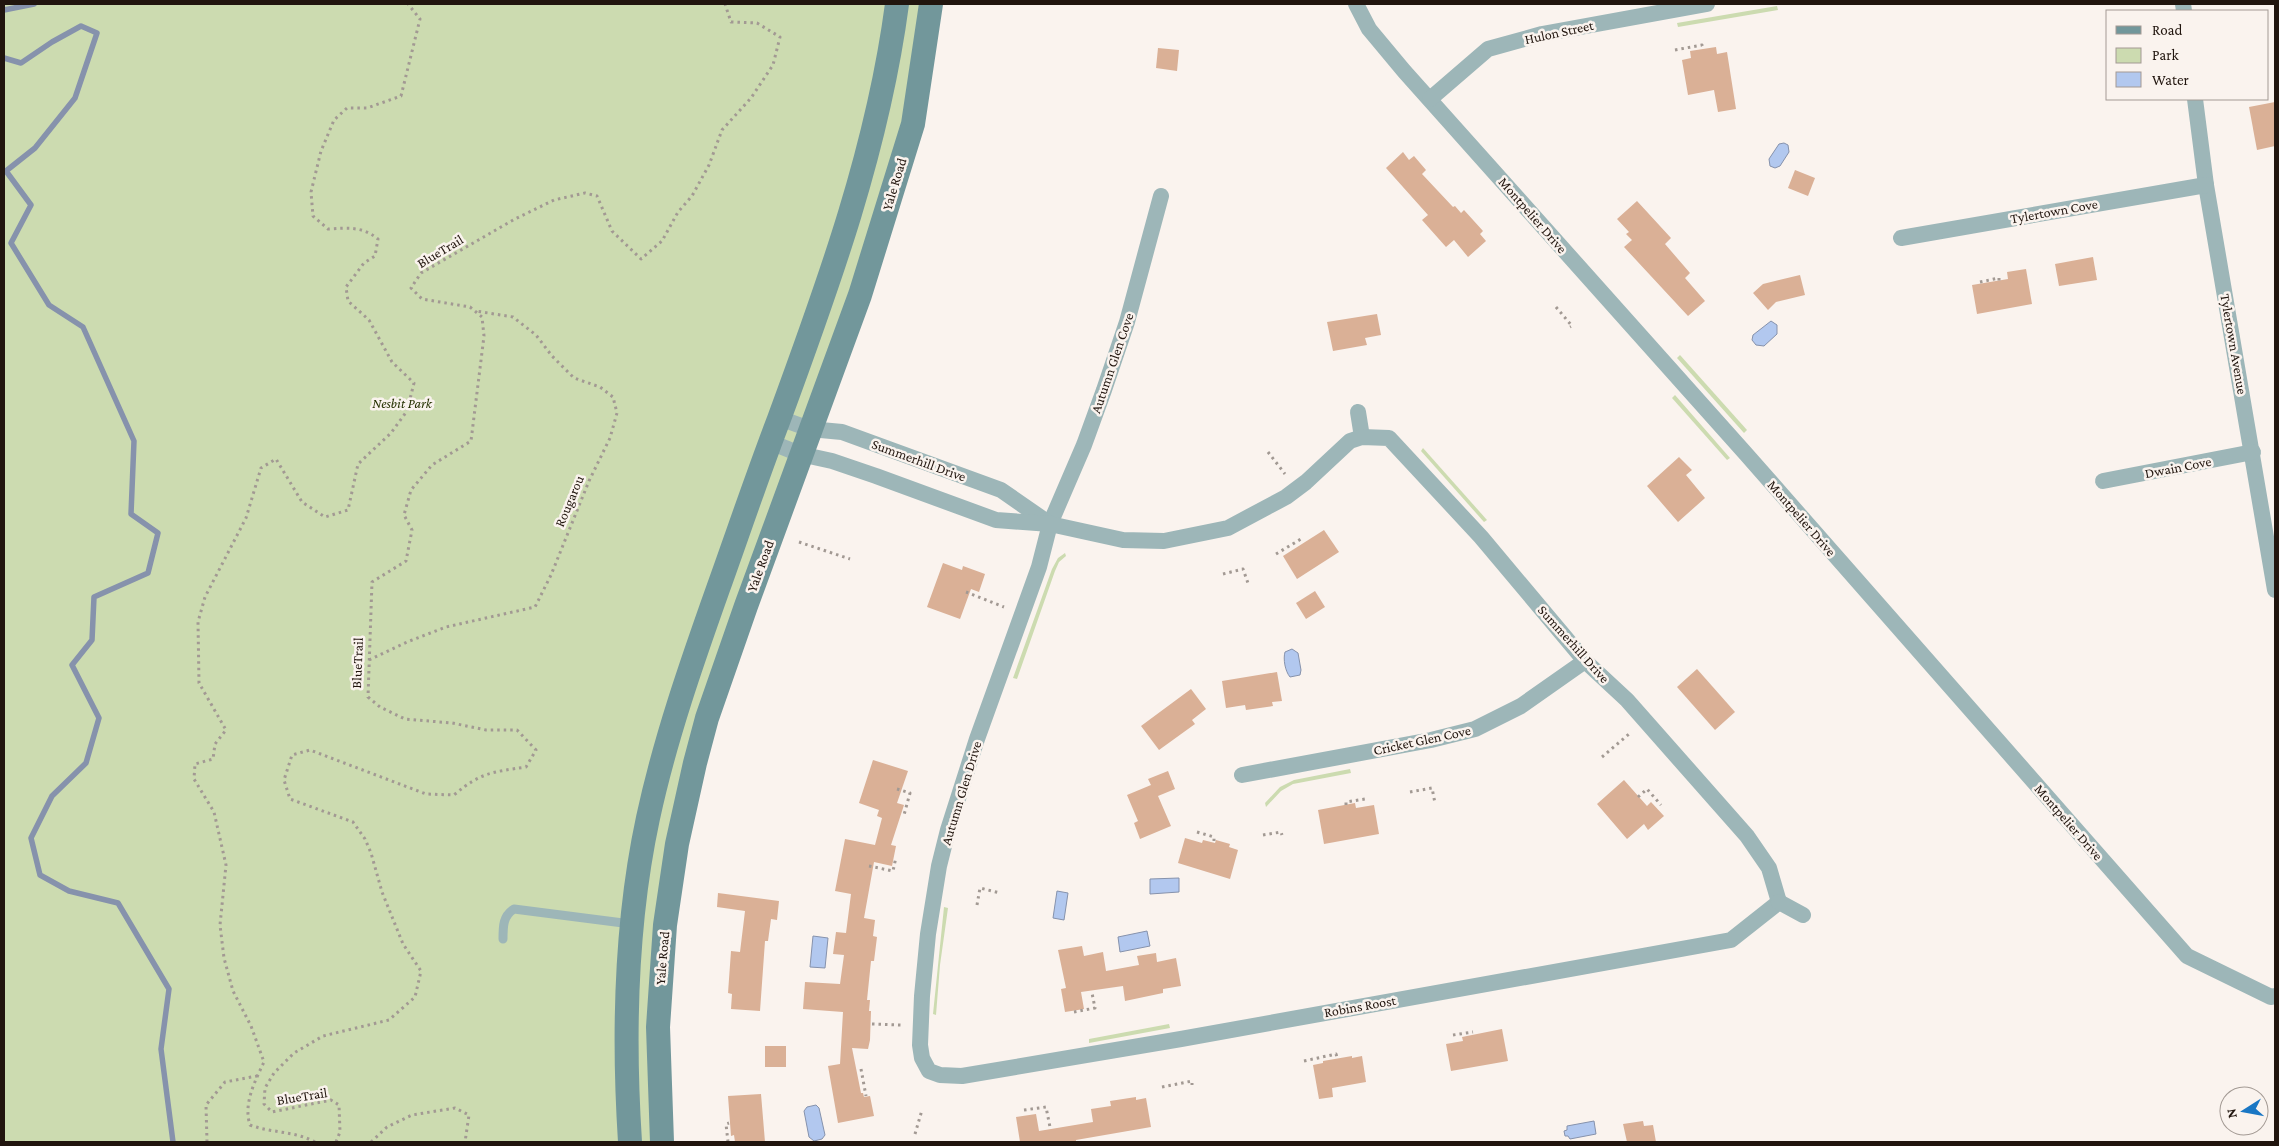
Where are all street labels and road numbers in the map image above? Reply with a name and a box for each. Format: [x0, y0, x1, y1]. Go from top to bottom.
street label: Hulon Street [1523, 17, 1595, 47]
street label: Yale Road [878, 155, 910, 212]
street label: Montpelier Drive [1496, 174, 1570, 256]
street label: Tylertown Cove [2009, 195, 2099, 227]
street label: BlueTrail [414, 231, 466, 271]
street label: Tylertown Avenue [2217, 292, 2251, 396]
street label: Autumn Glen Cove [1087, 311, 1137, 415]
street label: Summerhill Drive [870, 436, 968, 484]
street label: Dwain Cove [2143, 453, 2213, 481]
street label: Rougarou [551, 472, 587, 529]
street label: Montpelier Drive [1765, 477, 1839, 559]
street label: Yale Road [743, 537, 777, 594]
street label: Summerhill Drive [1535, 602, 1613, 686]
street label: BlueTrail [348, 637, 366, 689]
street label: Cricket Glen Cove [1372, 722, 1472, 758]
street label: Autumn Glen Drive [938, 739, 984, 847]
street label: Montpelier Drive [2032, 781, 2106, 863]
street label: Yale Road [652, 930, 672, 986]
street label: Robins Roost [1323, 992, 1398, 1020]
street label: BlueTrail [276, 1084, 329, 1108]

